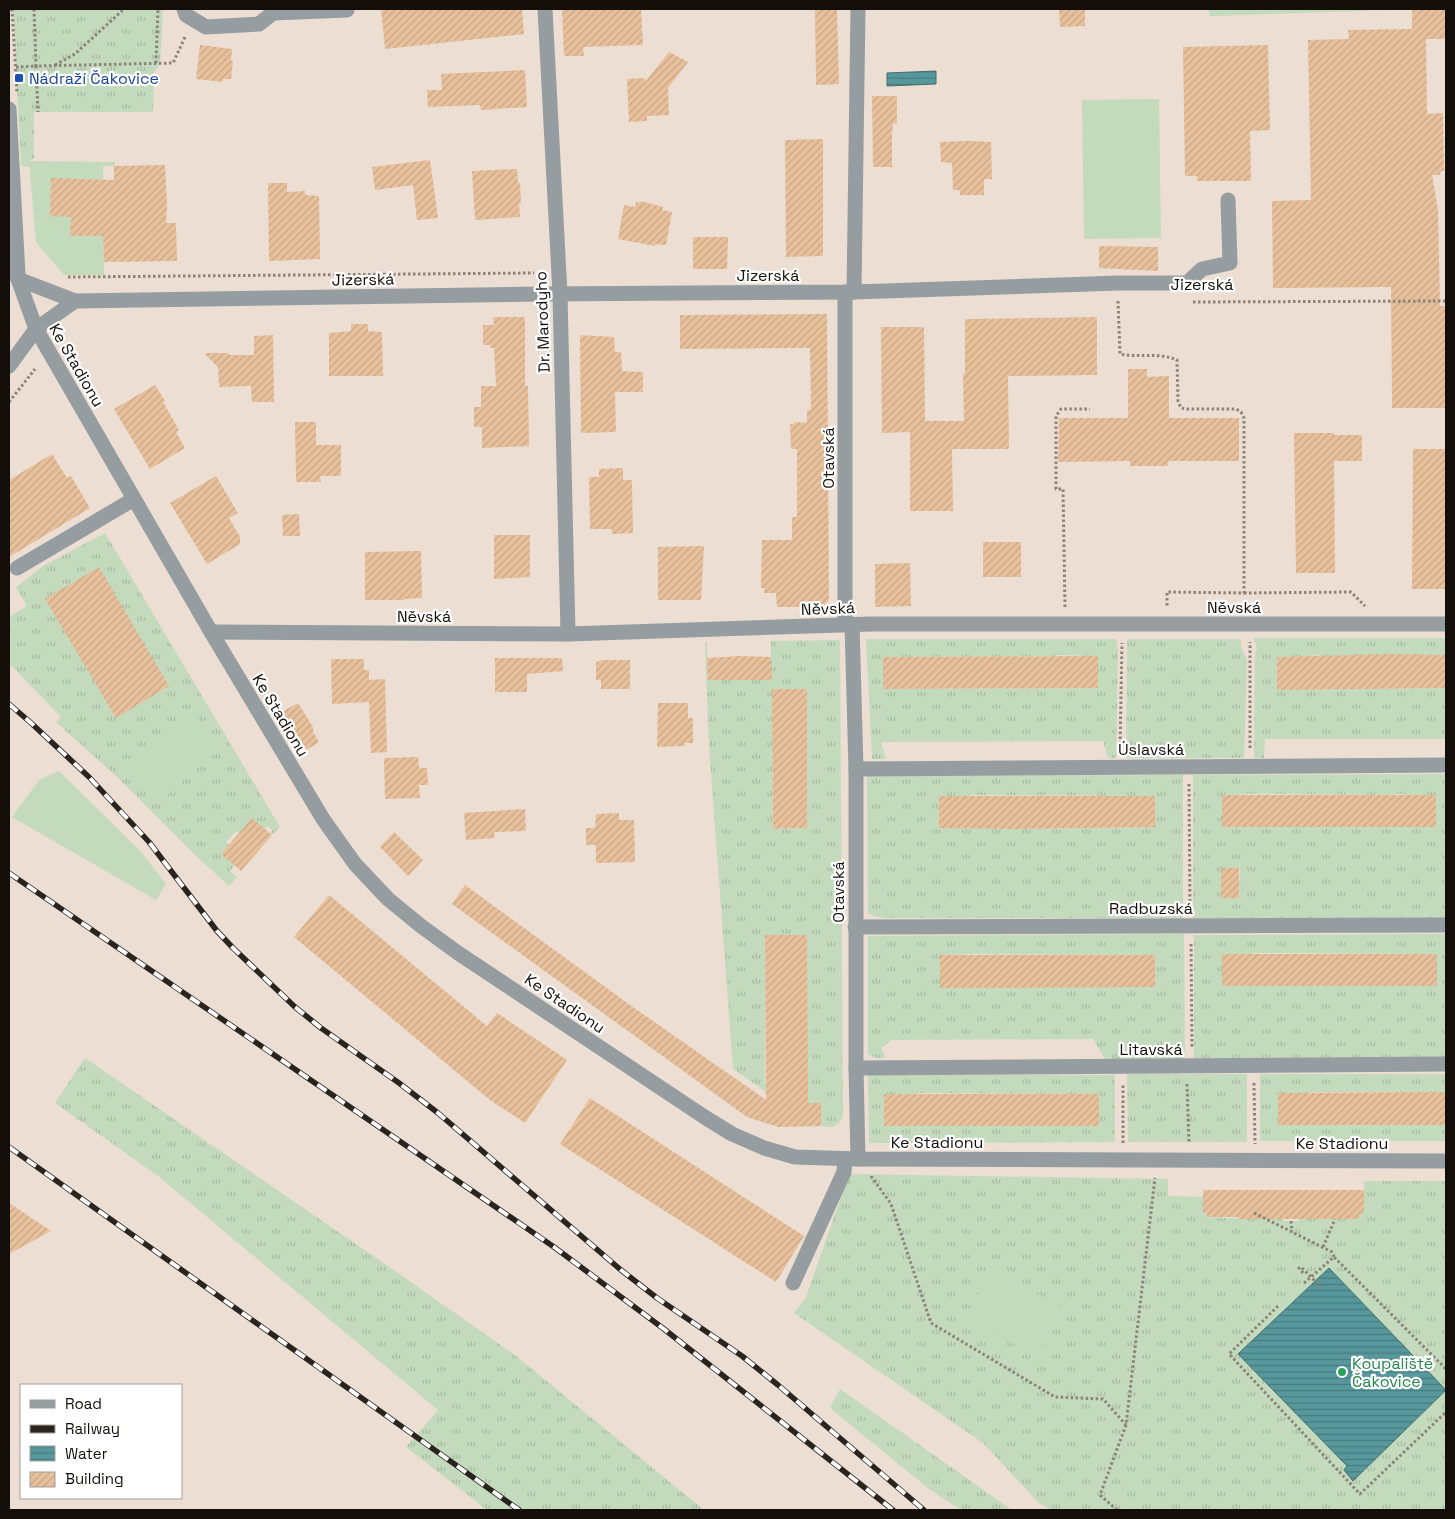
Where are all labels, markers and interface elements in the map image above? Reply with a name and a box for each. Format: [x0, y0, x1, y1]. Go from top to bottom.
place label: Nádraží Čakovice [29, 68, 159, 89]
marker: Nádraží Čakovice [13, 72, 25, 84]
street label: Jizerská [737, 265, 799, 286]
street label: Jizerská [331, 268, 395, 291]
street label: Dr. Marodyho [530, 271, 555, 373]
street label: Jizerská [1171, 274, 1233, 295]
street label: Ke Stadionu [44, 320, 109, 411]
street label: Otavská [818, 427, 839, 489]
street label: Něvská [801, 597, 855, 620]
street label: Něvská [1207, 597, 1261, 618]
street label: Něvská [397, 606, 451, 627]
street label: Ke Stadionu [248, 670, 313, 760]
street label: Úslavská [1118, 739, 1184, 760]
street label: Otavská [828, 861, 849, 923]
street label: Radbuzská [1109, 898, 1193, 919]
street label: Ke Stadionu [520, 969, 609, 1038]
street label: Litavská [1119, 1039, 1183, 1060]
street label: Ke Stadionu [891, 1132, 983, 1153]
street label: Ke Stadionu [1296, 1133, 1388, 1154]
place label: Koupaliště Čakovice [1352, 1353, 1433, 1392]
marker: Koupaliště Čakovice [1336, 1366, 1348, 1378]
legend [20, 1384, 182, 1499]
text: Road [65, 1394, 102, 1413]
text: Railway [65, 1419, 120, 1438]
text: Water [65, 1444, 108, 1463]
text: Building [65, 1469, 124, 1488]

